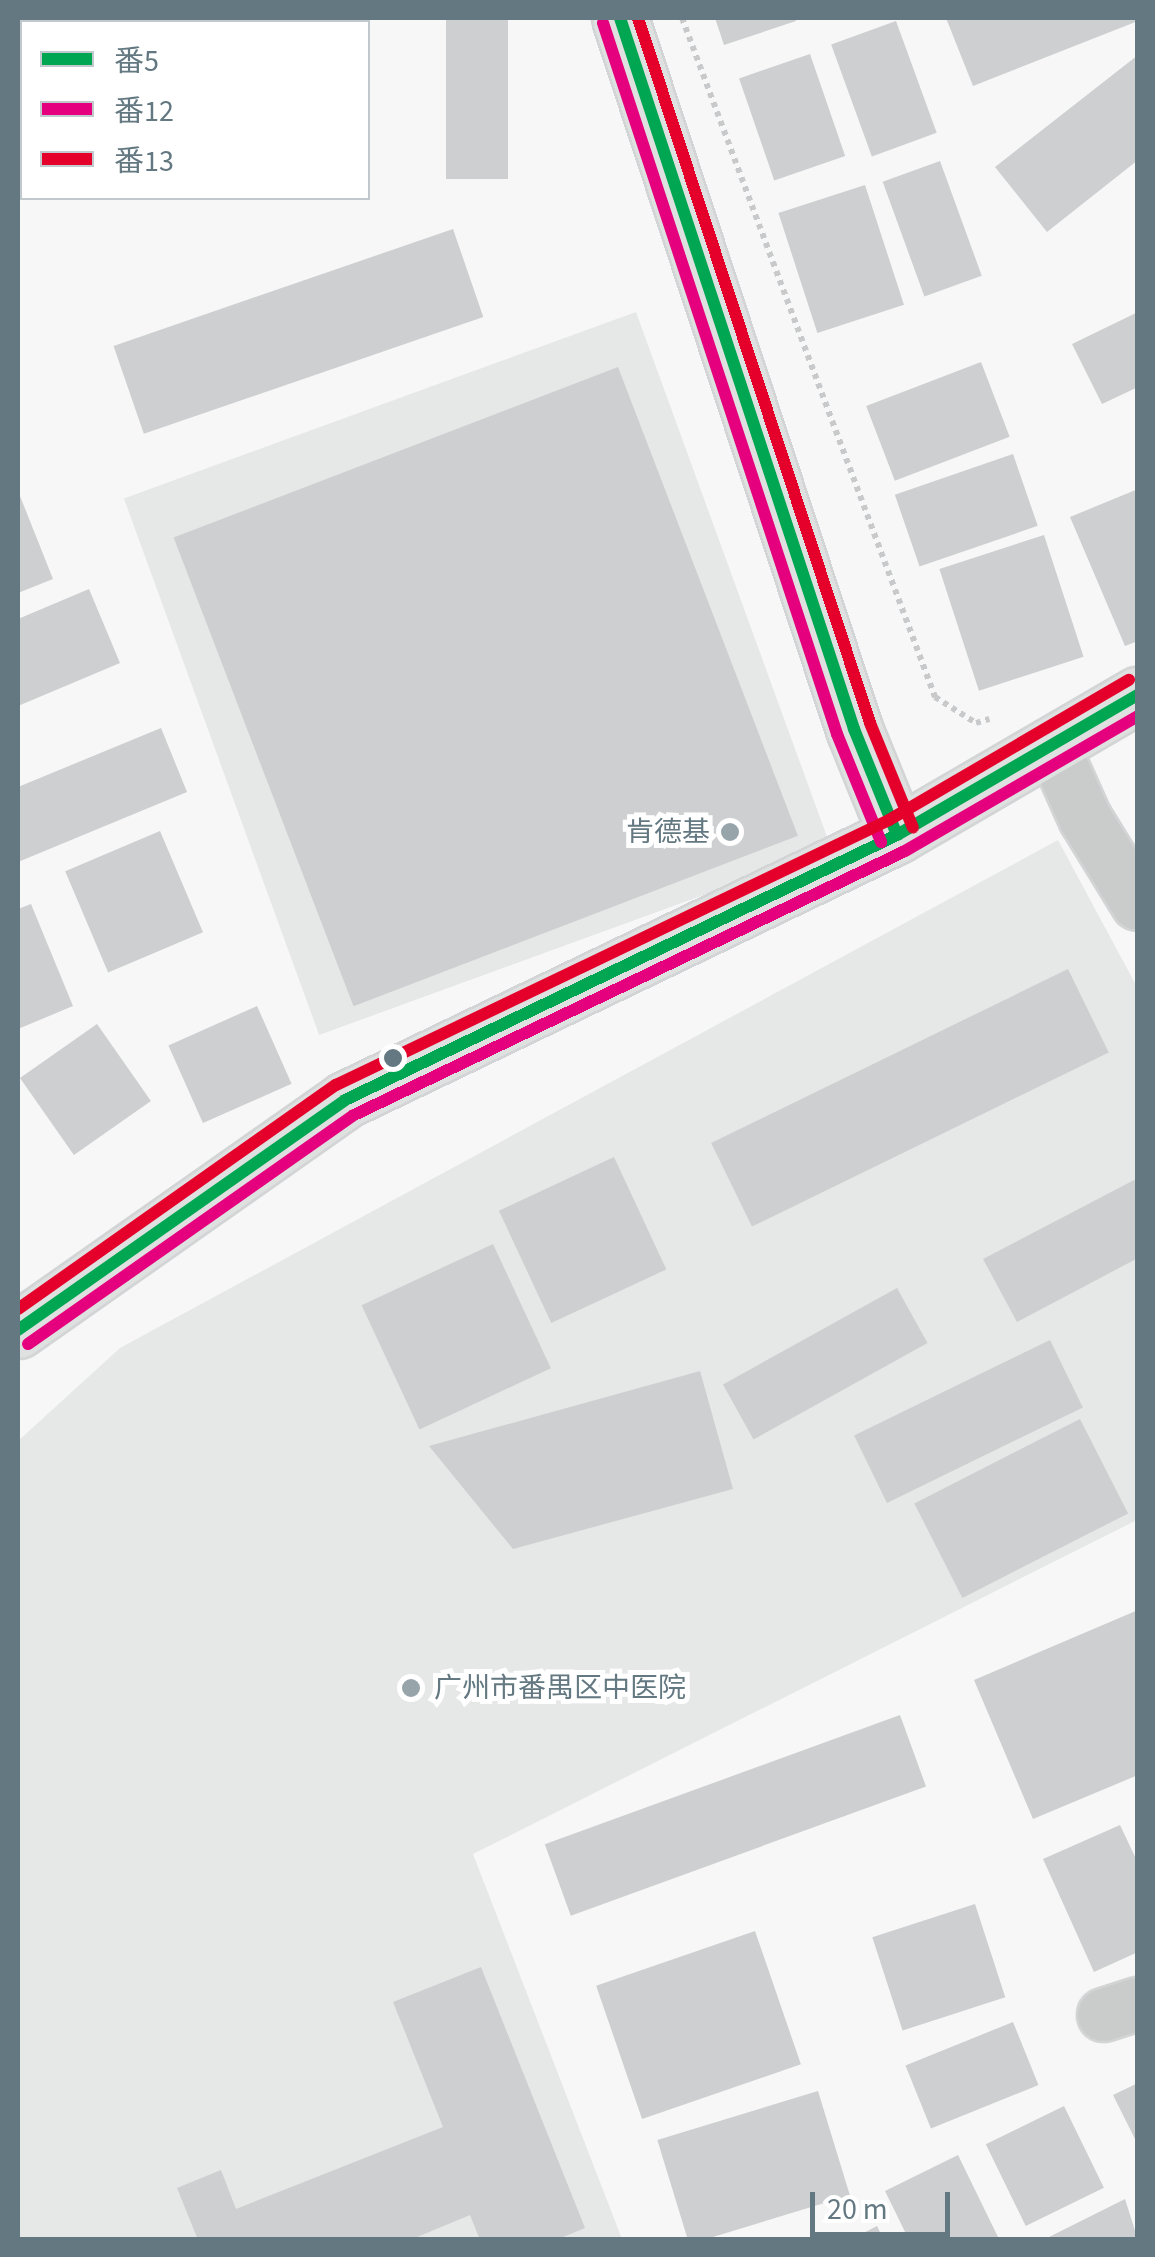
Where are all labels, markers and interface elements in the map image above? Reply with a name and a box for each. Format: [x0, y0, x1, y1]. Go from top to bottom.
legend [20, 20, 370, 200]
text: 番5 [114, 40, 159, 83]
text: 番12 [114, 90, 174, 133]
text: 番13 [114, 140, 174, 183]
place label: 肯德基 [626, 815, 710, 849]
marker: 肯德基 [719, 821, 741, 843]
unlabelled marker [383, 1048, 403, 1068]
place label: 广州市番禺区中医院 [434, 1671, 686, 1705]
marker: 广州市番禺区中医院 [398, 1675, 424, 1701]
scale bar [815, 2172, 955, 2234]
text: 20 m [827, 2188, 888, 2231]

